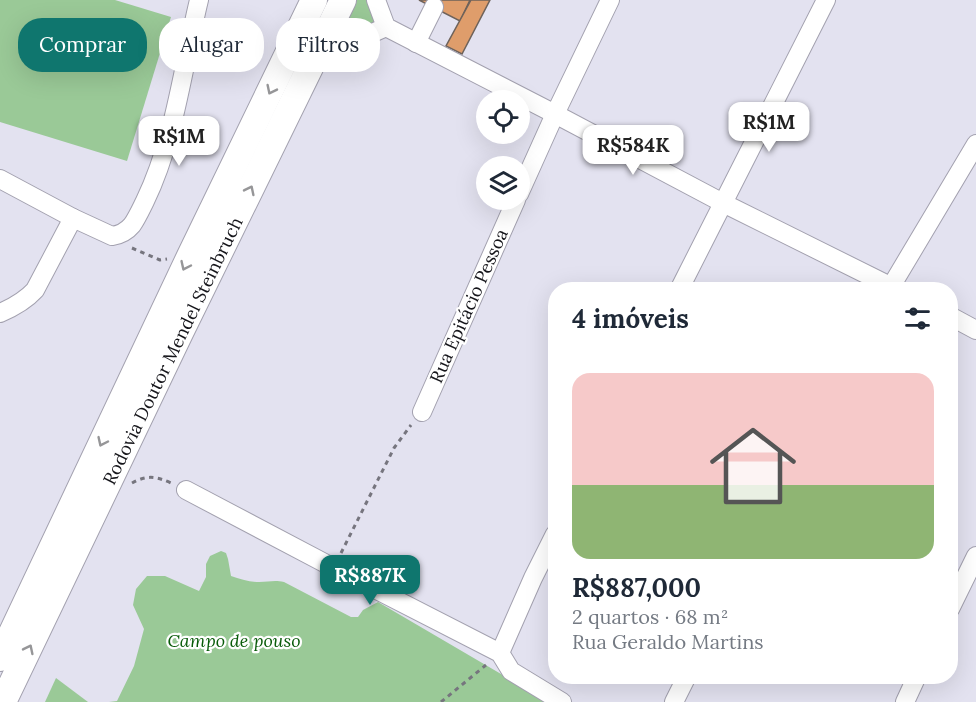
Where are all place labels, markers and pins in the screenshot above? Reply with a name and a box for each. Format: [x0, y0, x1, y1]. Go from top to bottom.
pin: R$1M [733, 102, 805, 153]
pin: R$1M [143, 116, 215, 167]
pin: R$584K [584, 125, 682, 176]
pin: R$887K [321, 555, 419, 606]

